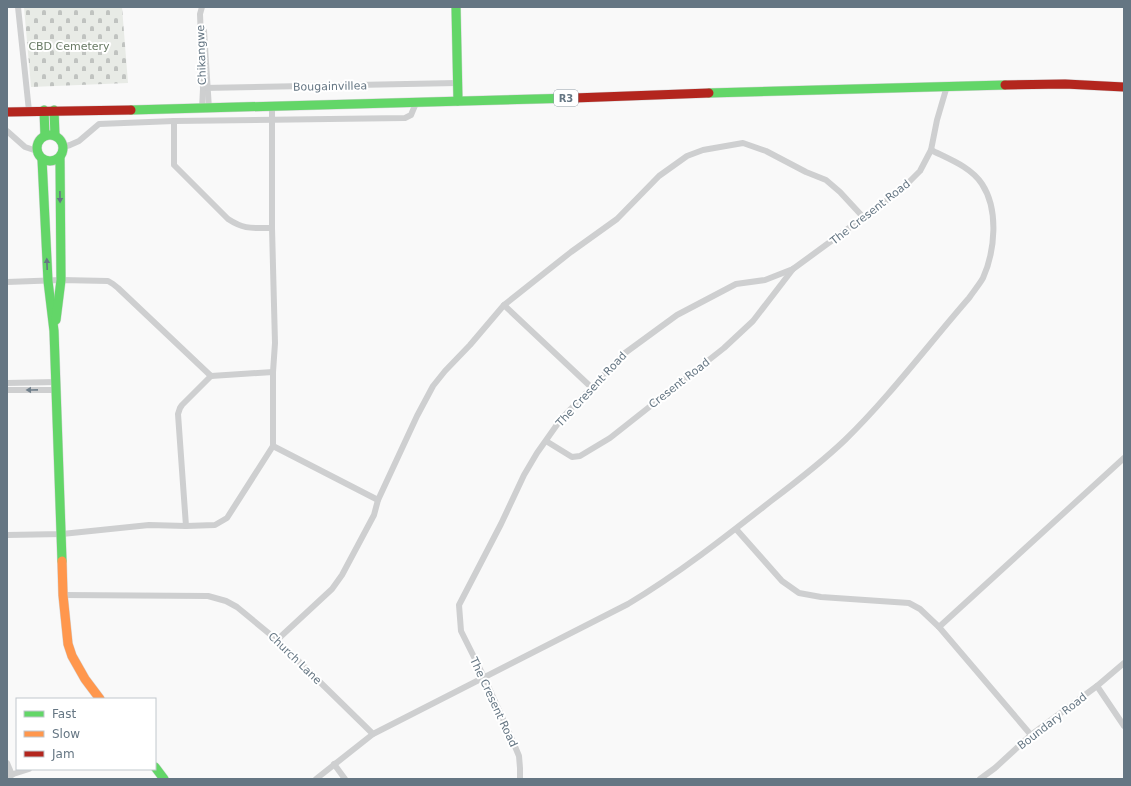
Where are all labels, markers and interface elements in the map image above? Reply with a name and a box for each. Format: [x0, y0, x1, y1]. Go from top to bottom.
street label: Chikangwe [194, 24, 209, 85]
park label: CBD Cemetery [28, 40, 110, 53]
street label: Bougainvillea [293, 79, 367, 94]
road number: R3 [554, 90, 578, 106]
street label: The Cresent Road [827, 177, 913, 248]
one-way arrow [57, 191, 63, 204]
one-way arrow [44, 257, 50, 270]
street label: The Cresent Road [553, 349, 629, 430]
street label: Cresent Road [646, 356, 712, 411]
one-way arrow [25, 387, 38, 393]
street label: Church Lane [265, 630, 324, 687]
street label: The Cresent Road [467, 654, 520, 749]
street label: Boundary Road [1015, 690, 1089, 752]
legend [16, 698, 156, 770]
text: Fast [52, 707, 76, 721]
text: Slow [52, 727, 80, 741]
text: Jam [51, 747, 75, 761]

